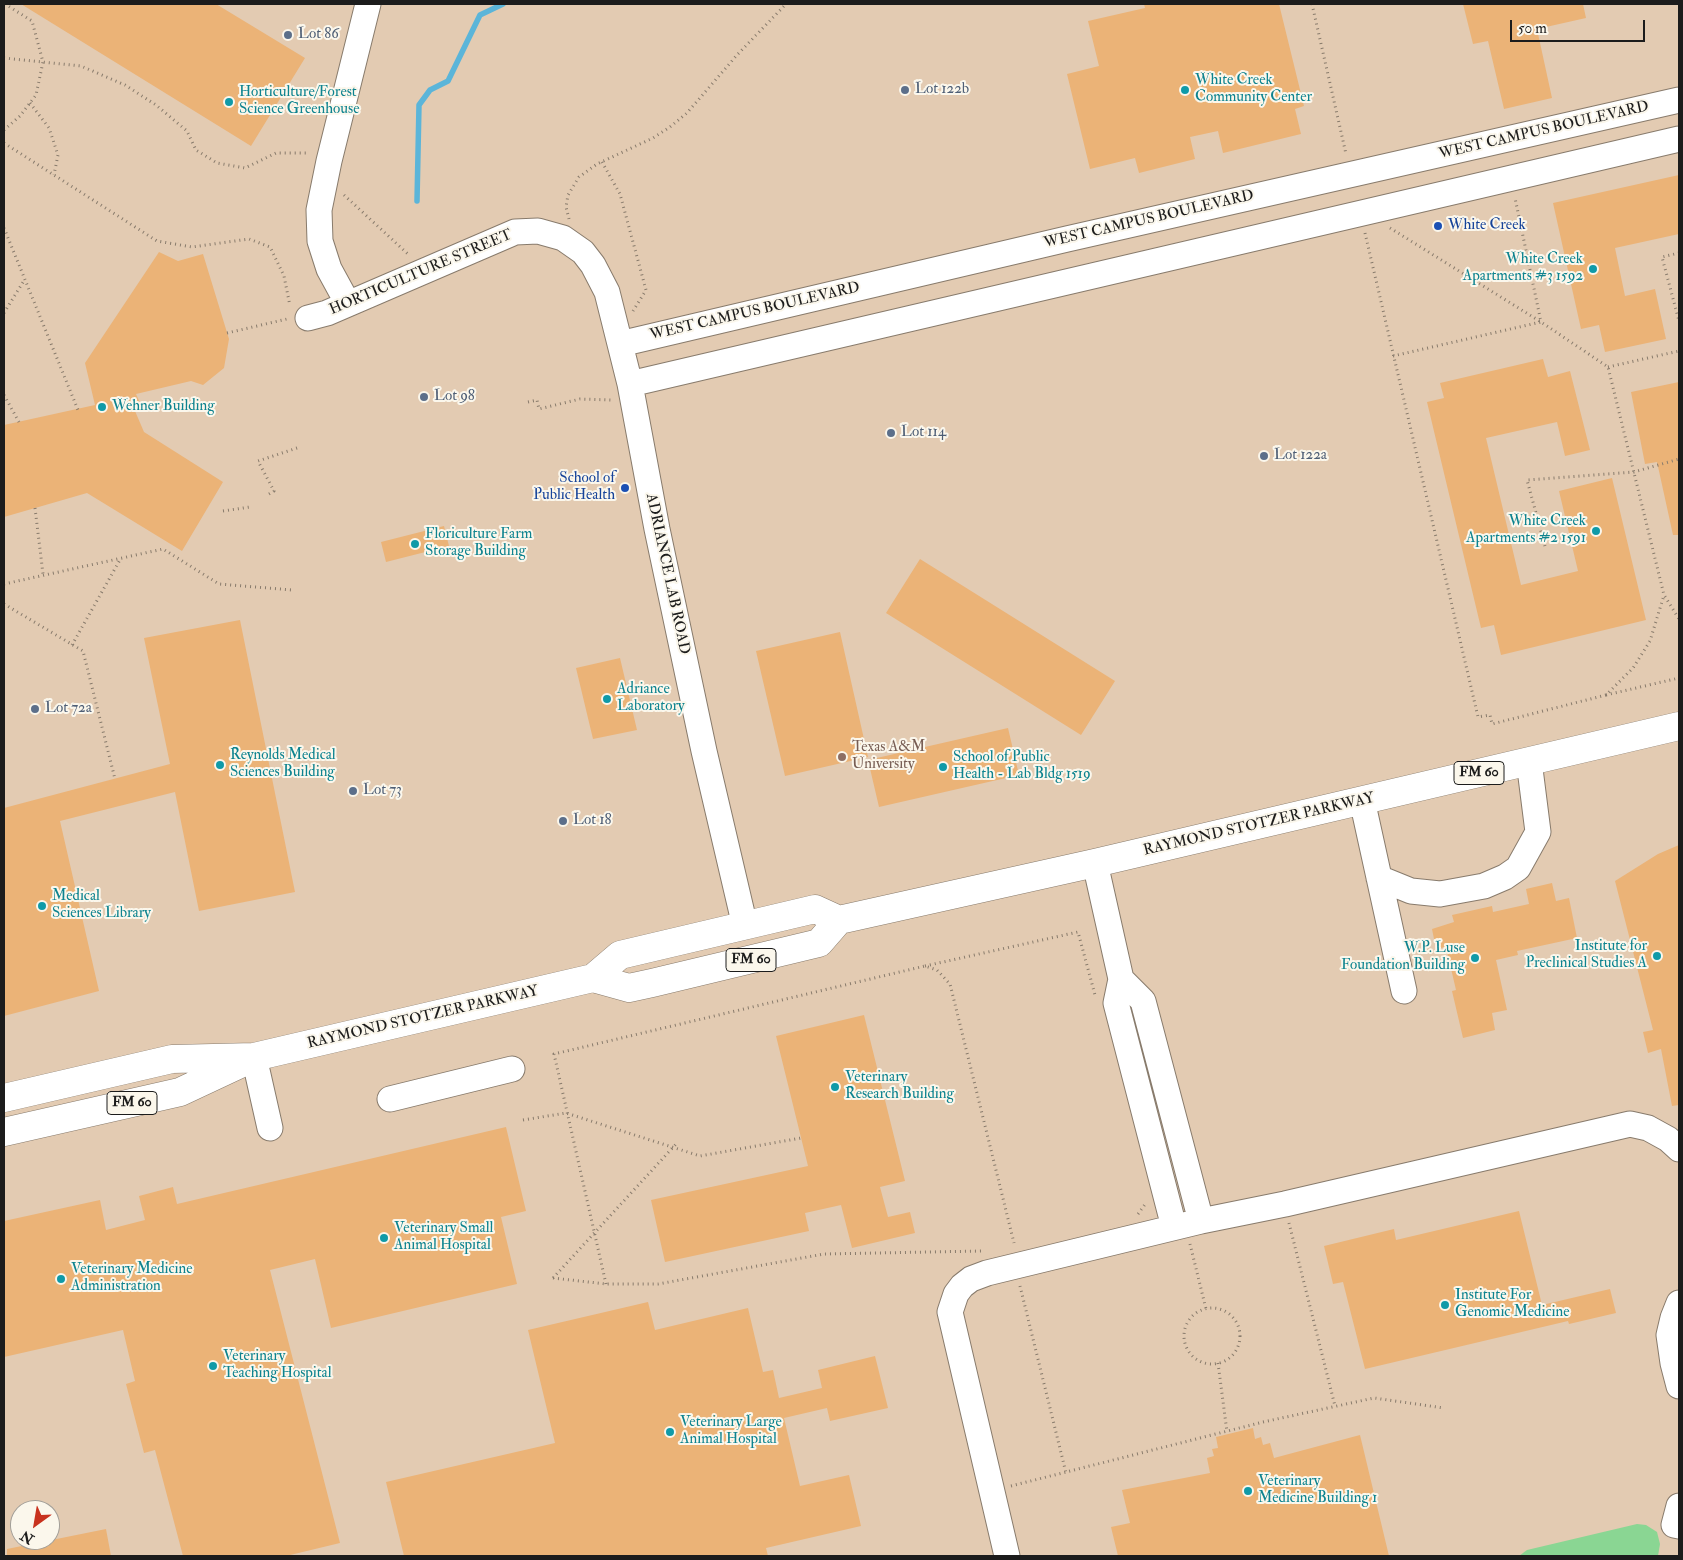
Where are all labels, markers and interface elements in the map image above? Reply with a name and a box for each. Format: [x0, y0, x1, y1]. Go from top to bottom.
scale bar [1513, 10, 1648, 42]
text: 50 m [1518, 19, 1547, 38]
place label: Lot 86 [298, 26, 339, 44]
marker: Lot 86 [282, 29, 294, 41]
place label: White Creek Community Center [1195, 72, 1312, 107]
place label: Lot 122b [915, 81, 969, 99]
place label: Horticulture/Forest Science Greenhouse [239, 84, 359, 119]
marker: Lot 122b [899, 84, 911, 96]
marker: White Creek Community Center [1179, 84, 1191, 96]
marker: Horticulture/Forest Science Greenhouse [223, 96, 235, 108]
street label: WEST CAMPUS BOULEVARD [1437, 98, 1651, 164]
street label: WEST CAMPUS BOULEVARD [1042, 187, 1256, 253]
place label: White Creek [1448, 217, 1526, 235]
marker: White Creek [1432, 220, 1444, 232]
street label: HORTICULTURE STREET [327, 226, 515, 320]
place label: White Creek Apartments #3 1592 [1463, 251, 1583, 286]
marker: White Creek Apartments #3 1592 [1587, 263, 1599, 275]
street label: WEST CAMPUS BOULEVARD [648, 279, 862, 345]
place label: Lot 98 [434, 388, 475, 406]
marker: Lot 98 [418, 391, 430, 403]
place label: Wehner Building [112, 398, 215, 416]
marker: Wehner Building [96, 401, 108, 413]
place label: Lot 114 [901, 424, 946, 442]
marker: Lot 114 [885, 427, 897, 439]
place label: Lot 122a [1274, 447, 1327, 465]
marker: Lot 122a [1258, 450, 1270, 462]
place label: School of Public Health [533, 470, 615, 505]
marker: School of Public Health [619, 482, 631, 494]
street label: ADRIANCE LAB ROAD [641, 492, 693, 656]
place label: White Creek Apartments #2 1591 [1466, 513, 1586, 548]
marker: White Creek Apartments #2 1591 [1590, 525, 1602, 537]
place label: Floriculture Farm Storage Building [425, 526, 532, 561]
marker: Floriculture Farm Storage Building [409, 538, 421, 550]
place label: Adriance Laboratory [617, 681, 685, 716]
marker: Adriance Laboratory [601, 693, 613, 705]
place label: Lot 72a [45, 700, 92, 718]
marker: Lot 72a [29, 703, 41, 715]
place label: Texas A&M University [852, 739, 925, 774]
place label: Reynolds Medical Sciences Building [230, 747, 336, 782]
place label: School of Public Health - Lab Bldg 1519 [953, 749, 1091, 784]
marker: Texas A&M University [836, 751, 848, 763]
marker: Reynolds Medical Sciences Building [214, 759, 226, 771]
marker: School of Public Health - Lab Bldg 1519 [937, 761, 949, 773]
road number: FM 60 [1454, 761, 1504, 784]
place label: Lot 73 [363, 782, 402, 800]
marker: Lot 73 [347, 785, 359, 797]
street label: RAYMOND STOTZER PARKWAY [1142, 790, 1376, 860]
place label: Lot 18 [573, 812, 612, 830]
marker: Lot 18 [557, 815, 569, 827]
place label: Medical Sciences Library [52, 888, 151, 923]
marker: Medical Sciences Library [36, 900, 48, 912]
place label: Institute for Preclinical Studies A [1525, 938, 1647, 973]
place label: W.P. Luse Foundation Building [1341, 940, 1465, 975]
road number: FM 60 [726, 948, 776, 972]
marker: Institute for Preclinical Studies A [1651, 950, 1663, 962]
marker: W.P. Luse Foundation Building [1469, 952, 1481, 964]
street label: RAYMOND STOTZER PARKWAY [306, 983, 540, 1053]
place label: Veterinary Research Building [845, 1069, 954, 1104]
marker: Veterinary Research Building [829, 1081, 841, 1093]
road number: FM 60 [107, 1092, 157, 1114]
place label: Veterinary Small Animal Hospital [394, 1220, 493, 1255]
marker: Veterinary Small Animal Hospital [378, 1232, 390, 1244]
place label: Veterinary Medicine Administration [71, 1261, 192, 1296]
marker: Veterinary Medicine Administration [55, 1273, 67, 1285]
place label: Institute For Genomic Medicine [1455, 1287, 1569, 1322]
marker: Institute For Genomic Medicine [1439, 1299, 1451, 1311]
place label: Veterinary Teaching Hospital [223, 1348, 332, 1383]
marker: Veterinary Teaching Hospital [207, 1360, 219, 1372]
place label: Veterinary Large Animal Hospital [680, 1414, 782, 1449]
marker: Veterinary Large Animal Hospital [664, 1426, 676, 1438]
place label: Veterinary Medicine Building 1 [1258, 1473, 1377, 1508]
marker: Veterinary Medicine Building 1 [1242, 1485, 1254, 1497]
north arrow [10, 1500, 60, 1550]
text: N [17, 1527, 37, 1548]

